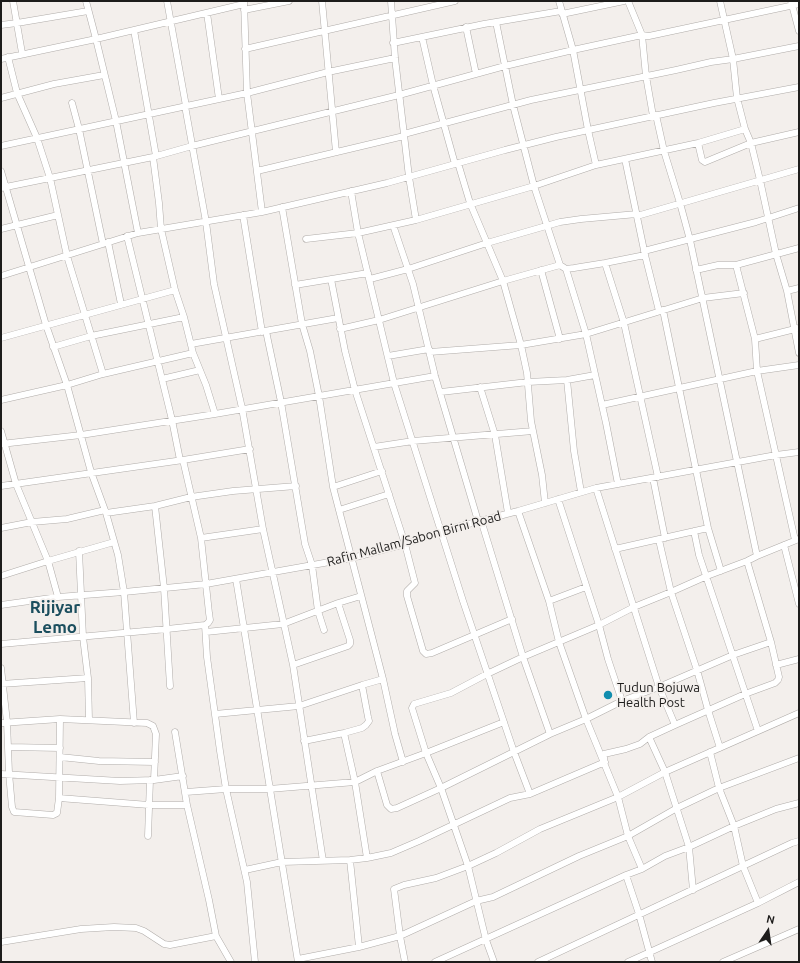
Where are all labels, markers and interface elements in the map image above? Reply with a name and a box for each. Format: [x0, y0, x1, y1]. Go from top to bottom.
street label: Rafin Mallam/Sabon Birni Road [325, 508, 503, 570]
district label: Rijiyar Lemo [30, 597, 80, 637]
place label: Tudun Bojuwa Health Post [617, 680, 700, 711]
marker: Tudun Bojuwa Health Post [602, 689, 614, 701]
north arrow [748, 911, 788, 951]
text: N [765, 913, 776, 926]

